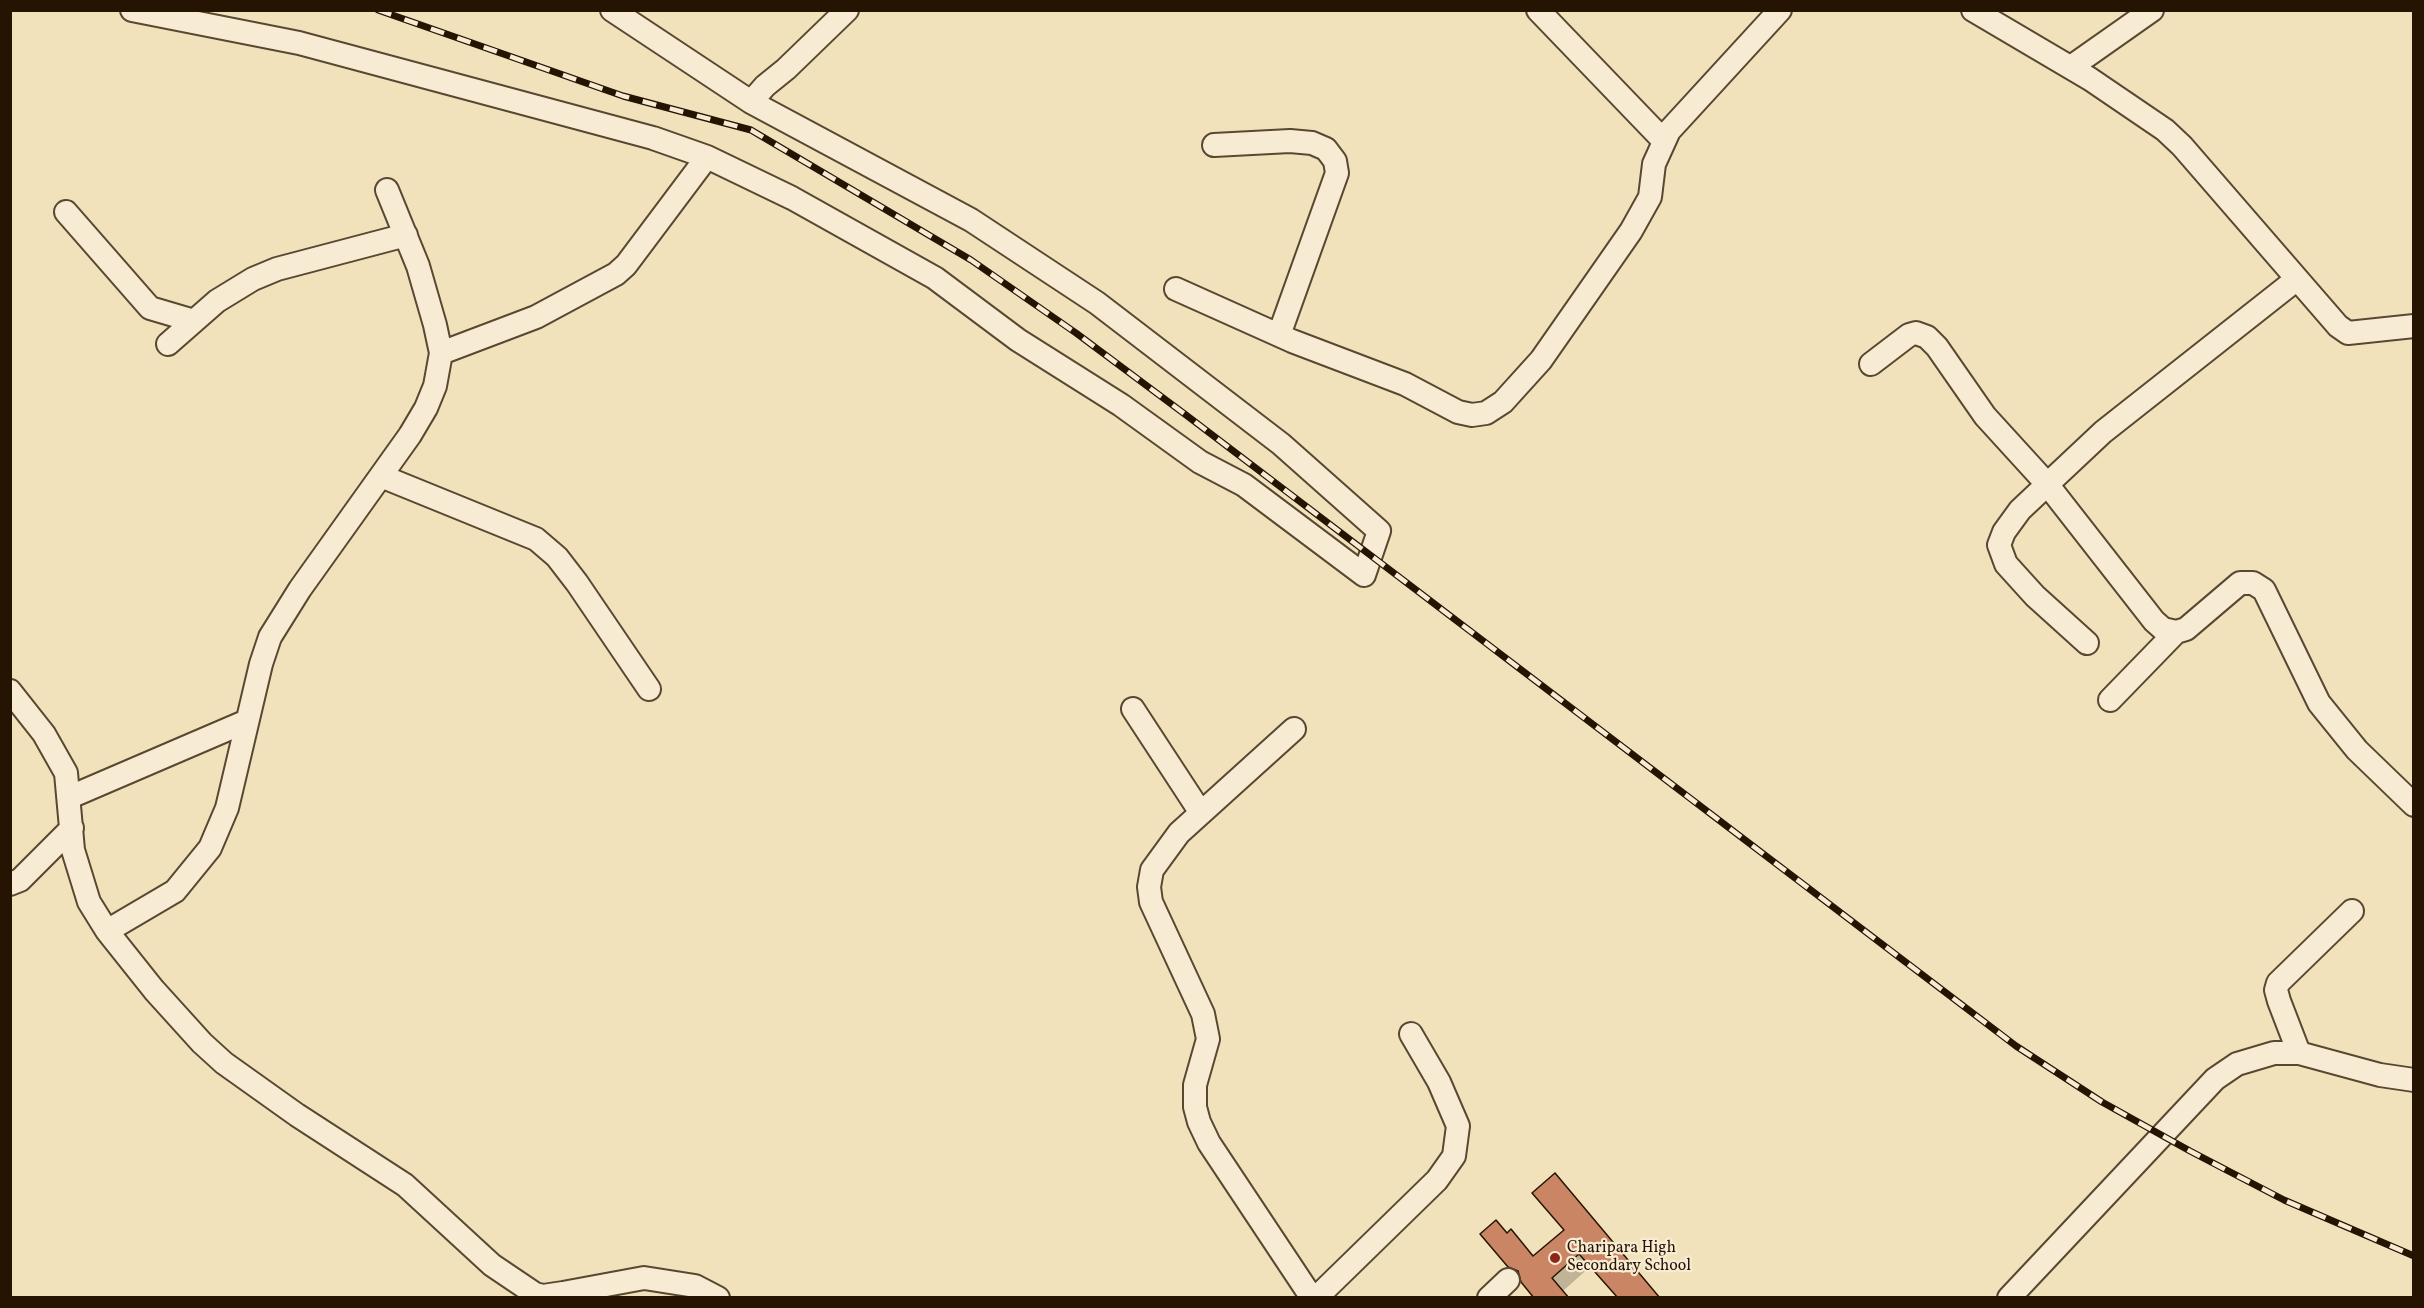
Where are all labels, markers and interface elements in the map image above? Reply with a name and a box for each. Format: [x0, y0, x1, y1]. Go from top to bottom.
place label: Charipara High Secondary School [1567, 1239, 1691, 1277]
marker: Charipara High Secondary School [1548, 1251, 1562, 1265]

